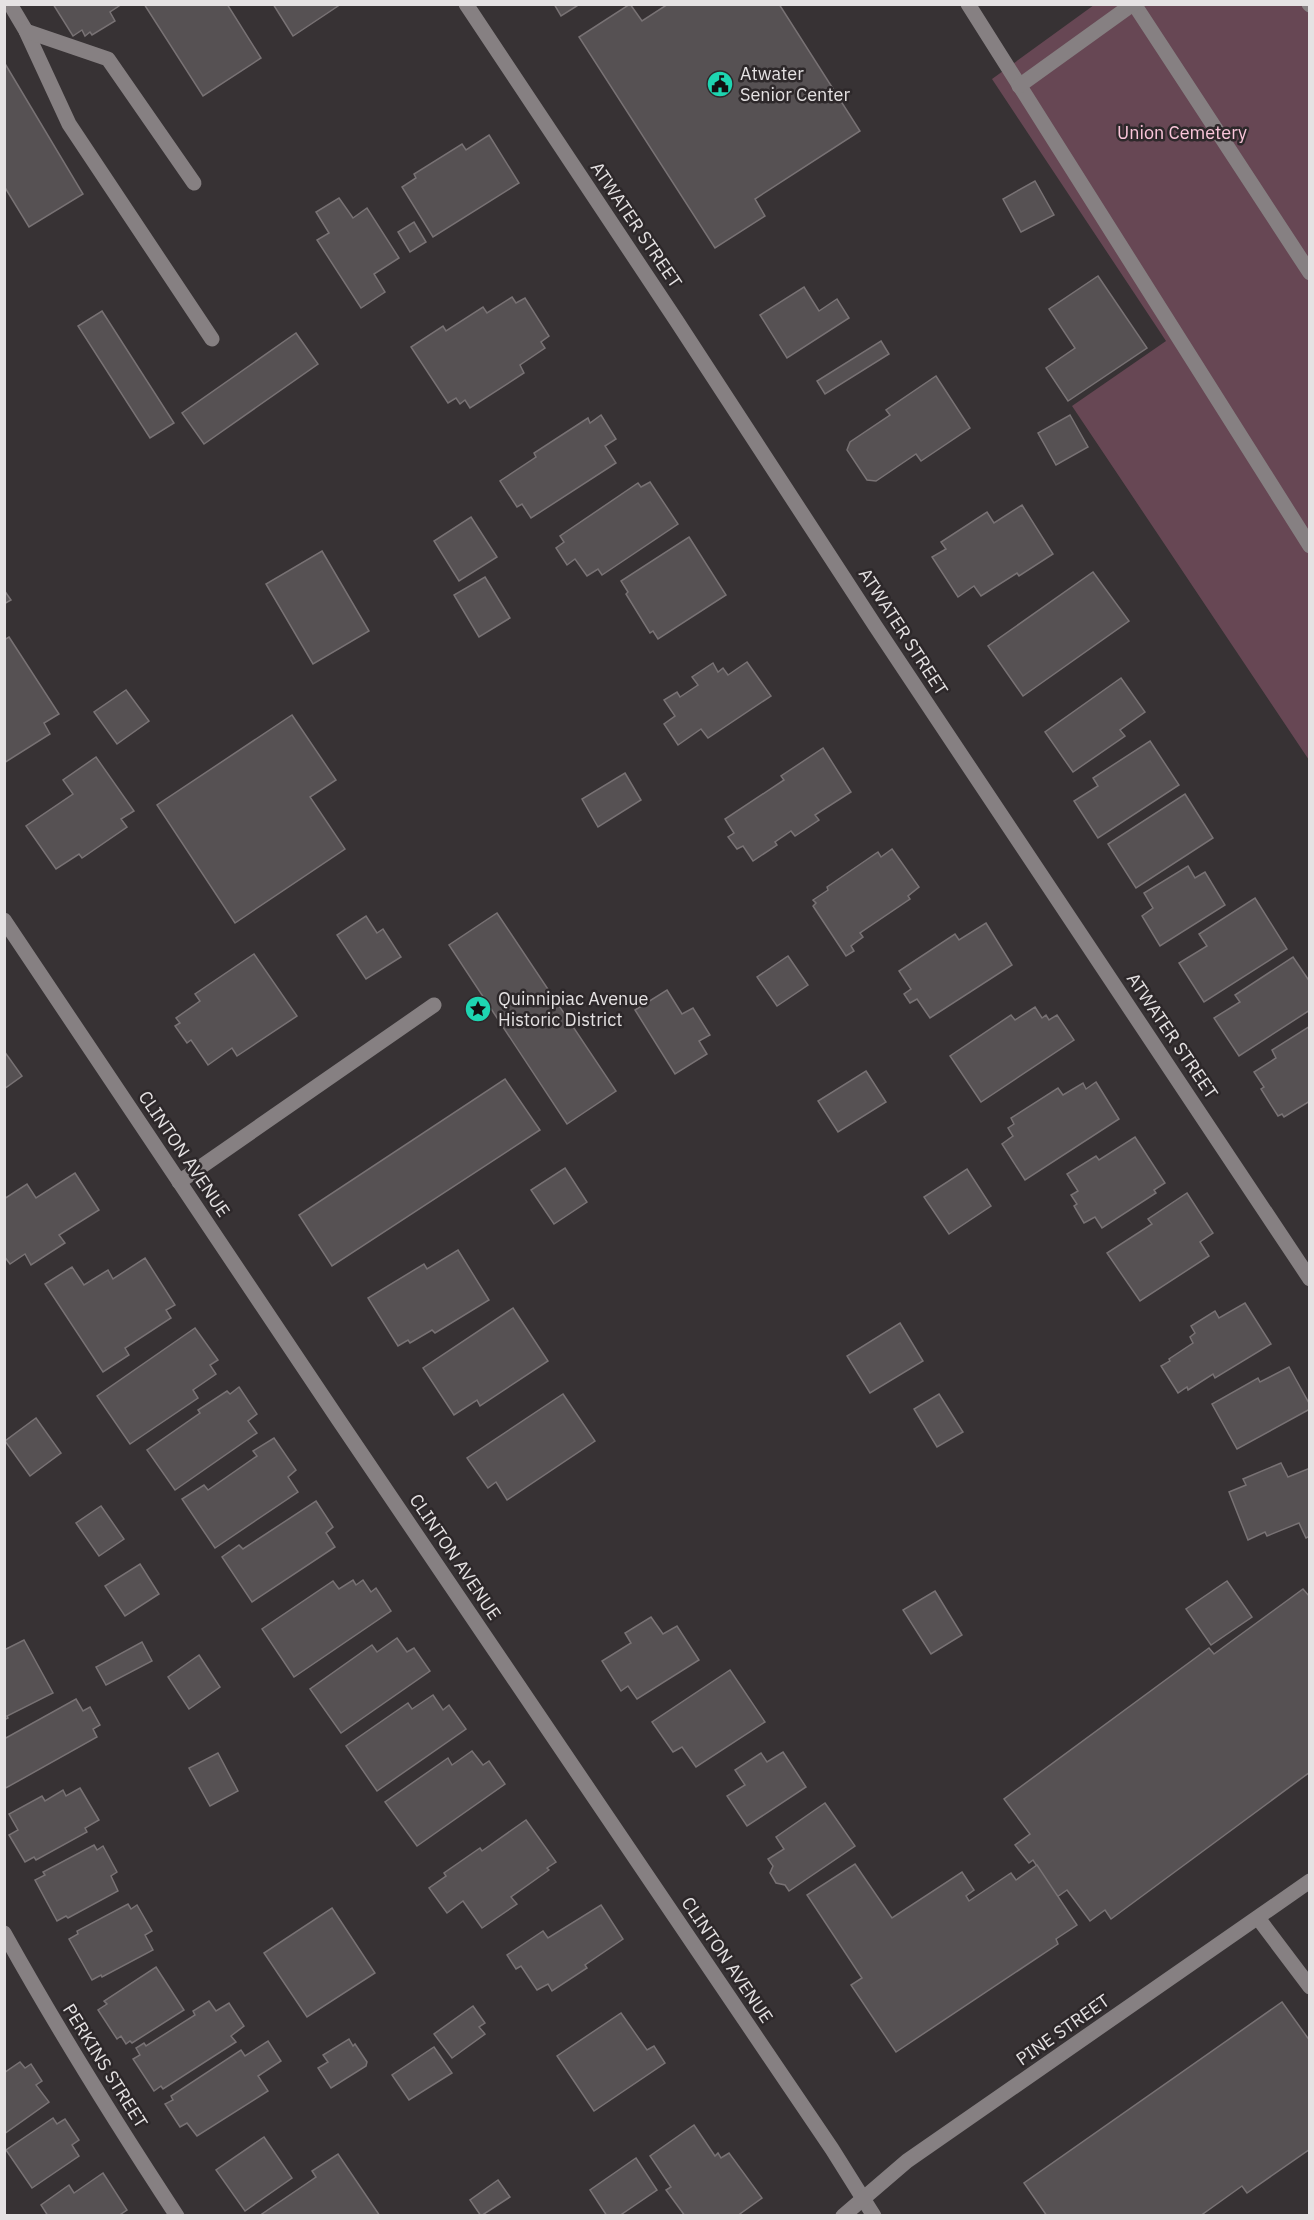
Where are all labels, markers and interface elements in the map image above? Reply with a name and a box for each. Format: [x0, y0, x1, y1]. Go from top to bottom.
place label: Atwater Senior Center [740, 62, 850, 106]
public building icon: Atwater Senior Center [705, 69, 735, 99]
park label: Union Cemetery [1117, 121, 1247, 144]
street label: ATWATER STREET [586, 157, 687, 292]
street label: ATWATER STREET [854, 564, 953, 700]
street label: ATWATER STREET [1122, 968, 1223, 1103]
place label: Quinnipiac Avenue Historic District [498, 987, 648, 1031]
place icon: Quinnipiac Avenue Historic District [463, 994, 493, 1024]
street label: CLINTON AVENUE [134, 1086, 235, 1221]
street label: CLINTON AVENUE [405, 1489, 506, 1624]
street label: CLINTON AVENUE [677, 1892, 778, 2027]
street label: PINE STREET [1012, 1989, 1114, 2070]
street label: PERKINS STREET [58, 1999, 153, 2132]

